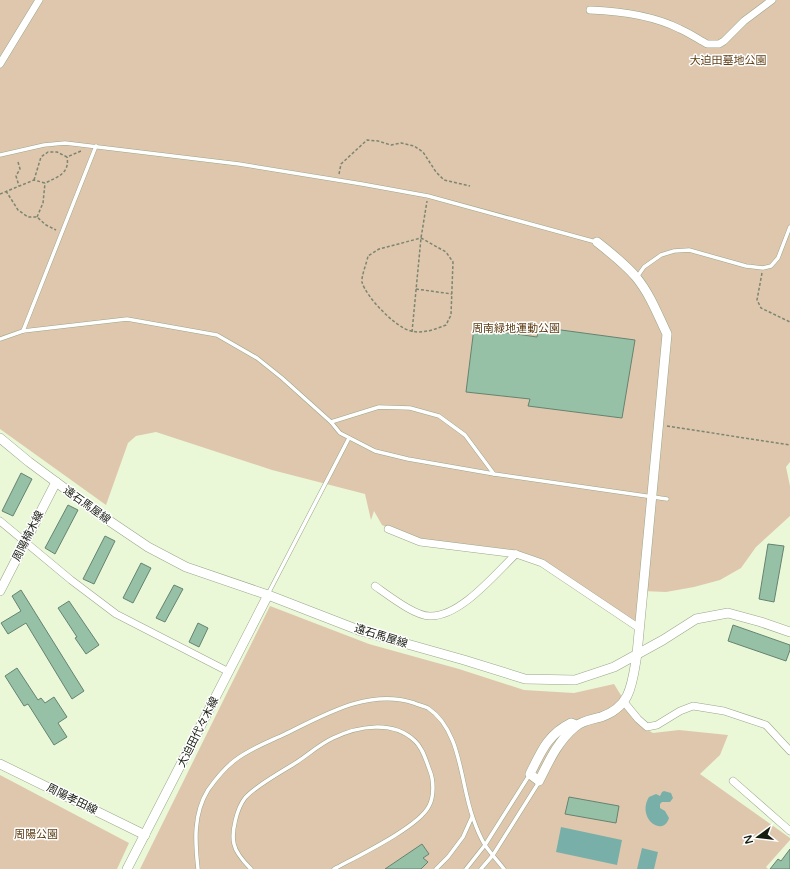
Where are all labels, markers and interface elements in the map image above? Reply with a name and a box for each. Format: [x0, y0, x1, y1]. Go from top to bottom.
park label: 大迫田墓地公園 [690, 54, 767, 67]
park label: 周南緑地運動公園 [472, 322, 560, 335]
street label: 遠石馬屋線 [61, 484, 113, 526]
street label: 周陽楠木線 [10, 509, 46, 563]
street label: 遠石馬屋線 [353, 622, 409, 650]
street label: 大迫田代々木線 [175, 695, 221, 769]
street label: 周陽孝田線 [44, 781, 100, 817]
north arrow [738, 817, 778, 857]
park label: 周陽公園 [14, 828, 58, 841]
text: N [741, 834, 756, 845]

